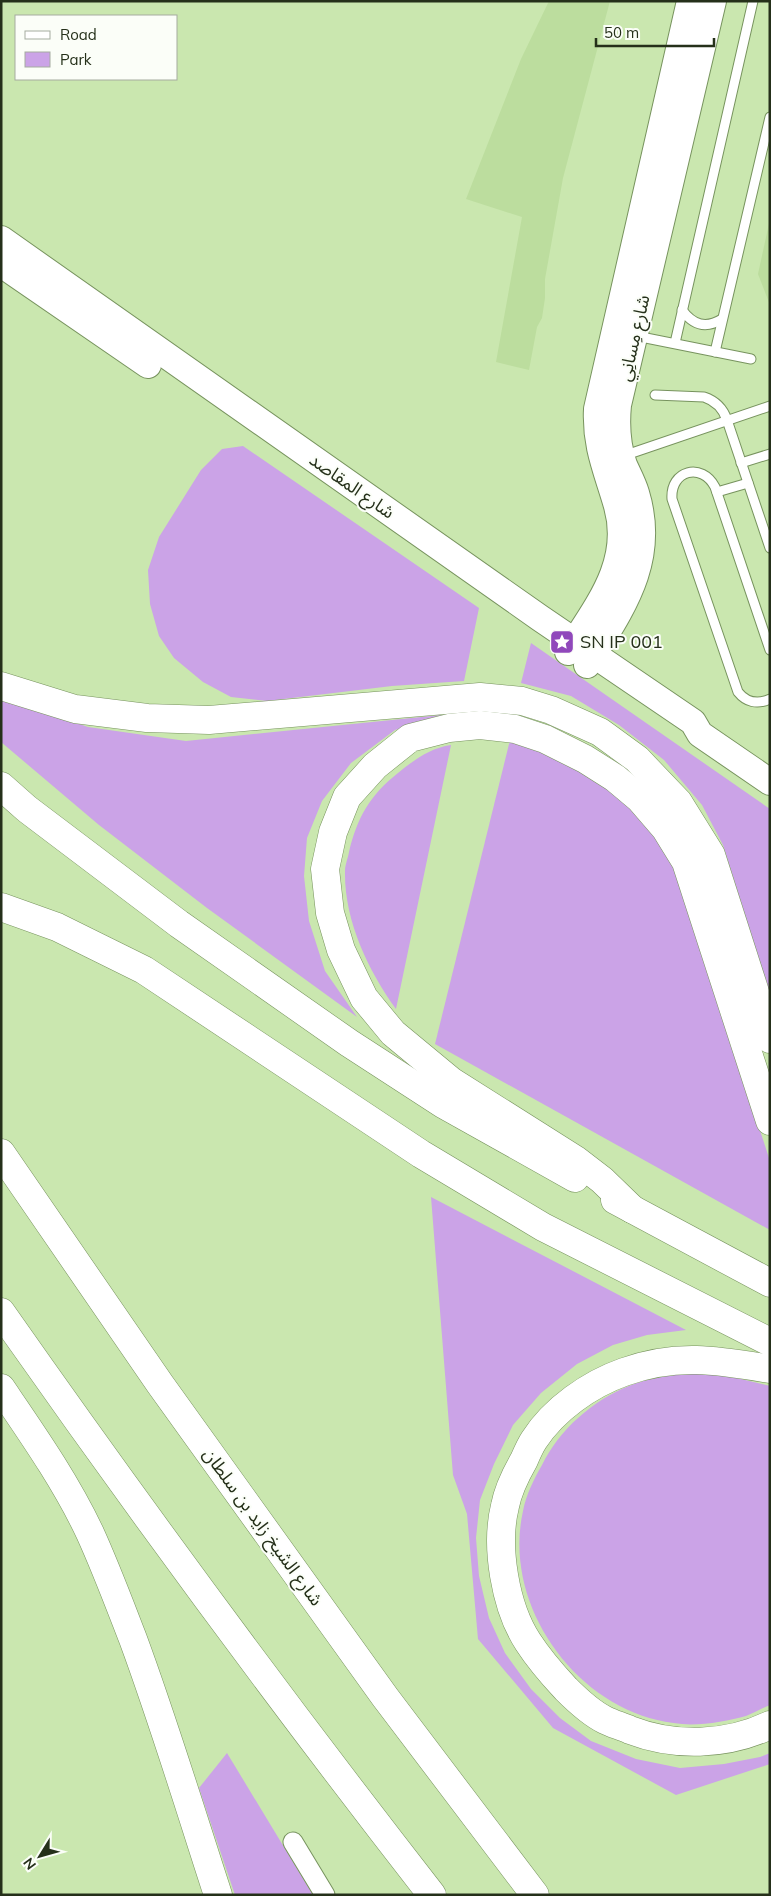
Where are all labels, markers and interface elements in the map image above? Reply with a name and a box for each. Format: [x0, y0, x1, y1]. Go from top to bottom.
legend [15, 15, 178, 80]
scale bar [596, 15, 714, 47]
text: 50 m [604, 23, 639, 42]
text: Road [60, 25, 97, 44]
text: Park [60, 50, 92, 69]
street label: شارع مِسانِي [612, 292, 658, 384]
street label: شارع المقاصد [303, 448, 399, 526]
place icon: SN IP 001 [549, 629, 575, 655]
place label: SN IP 001 [580, 630, 663, 653]
street label: شارع الشيخ زايد بن سلطان [196, 1443, 328, 1612]
north arrow [15, 1831, 65, 1881]
text: N [19, 1854, 40, 1873]

